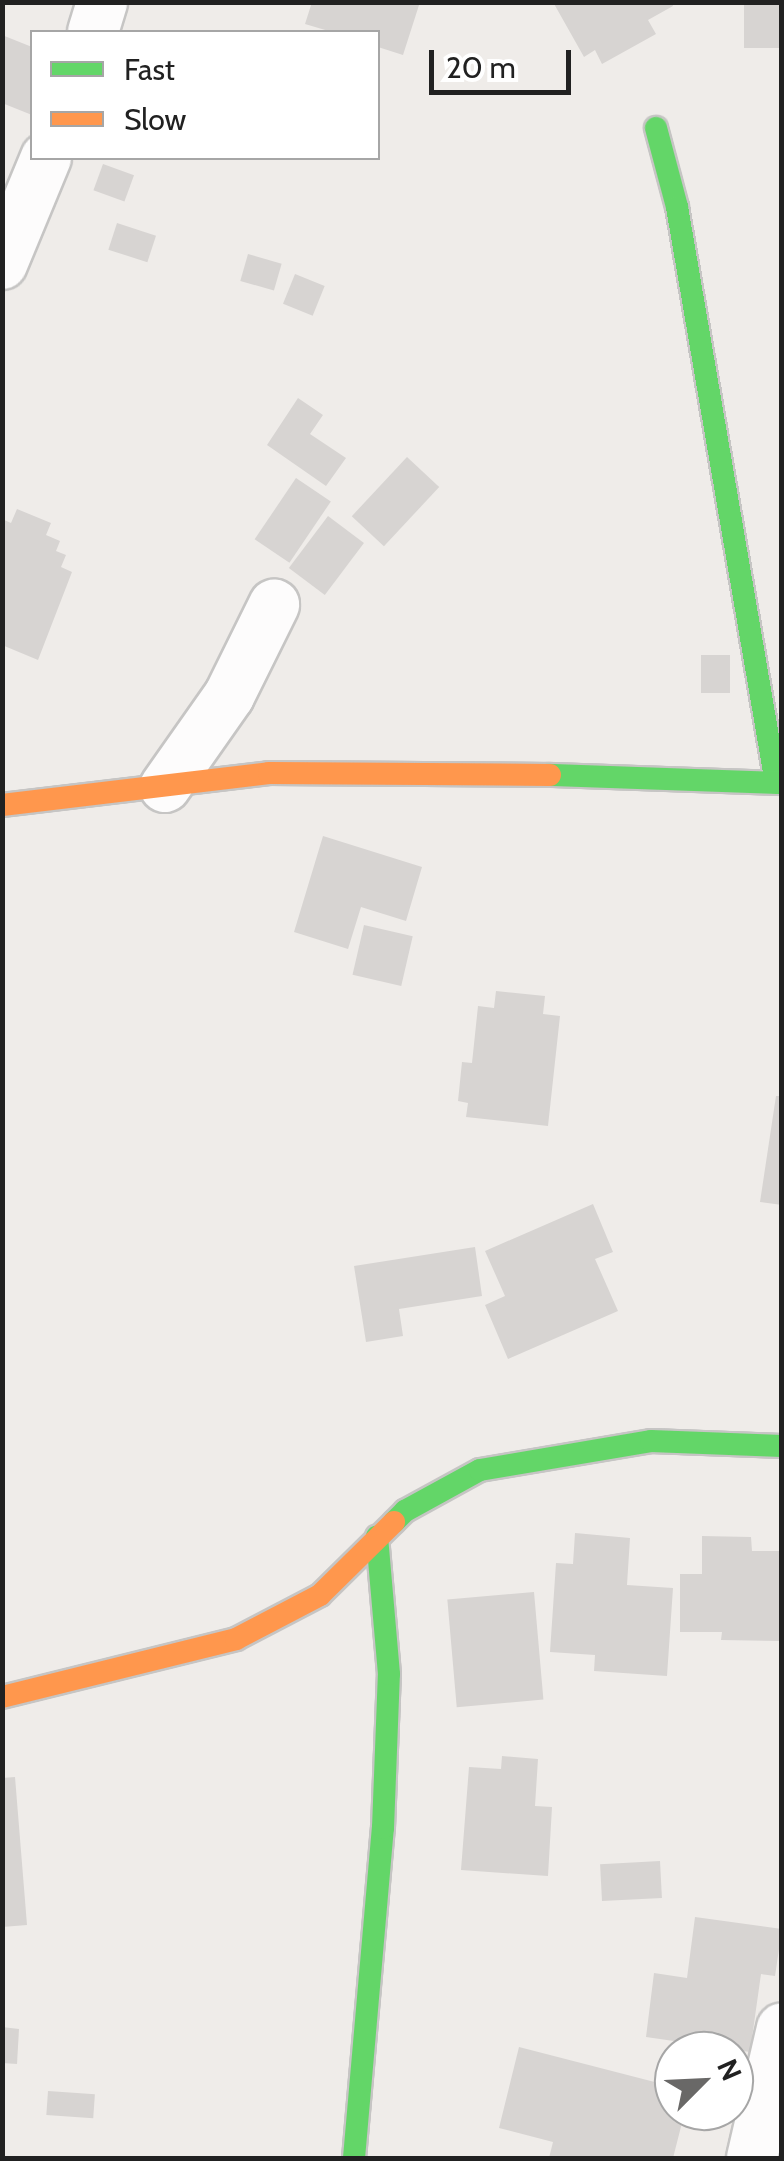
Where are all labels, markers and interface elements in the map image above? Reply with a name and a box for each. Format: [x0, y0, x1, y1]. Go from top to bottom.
legend [30, 30, 380, 160]
scale bar [434, 30, 576, 92]
text: 20 m [446, 49, 516, 86]
text: Fast [124, 51, 175, 88]
text: Slow [124, 101, 186, 138]
north arrow [654, 2031, 754, 2131]
text: N [710, 2054, 749, 2086]

